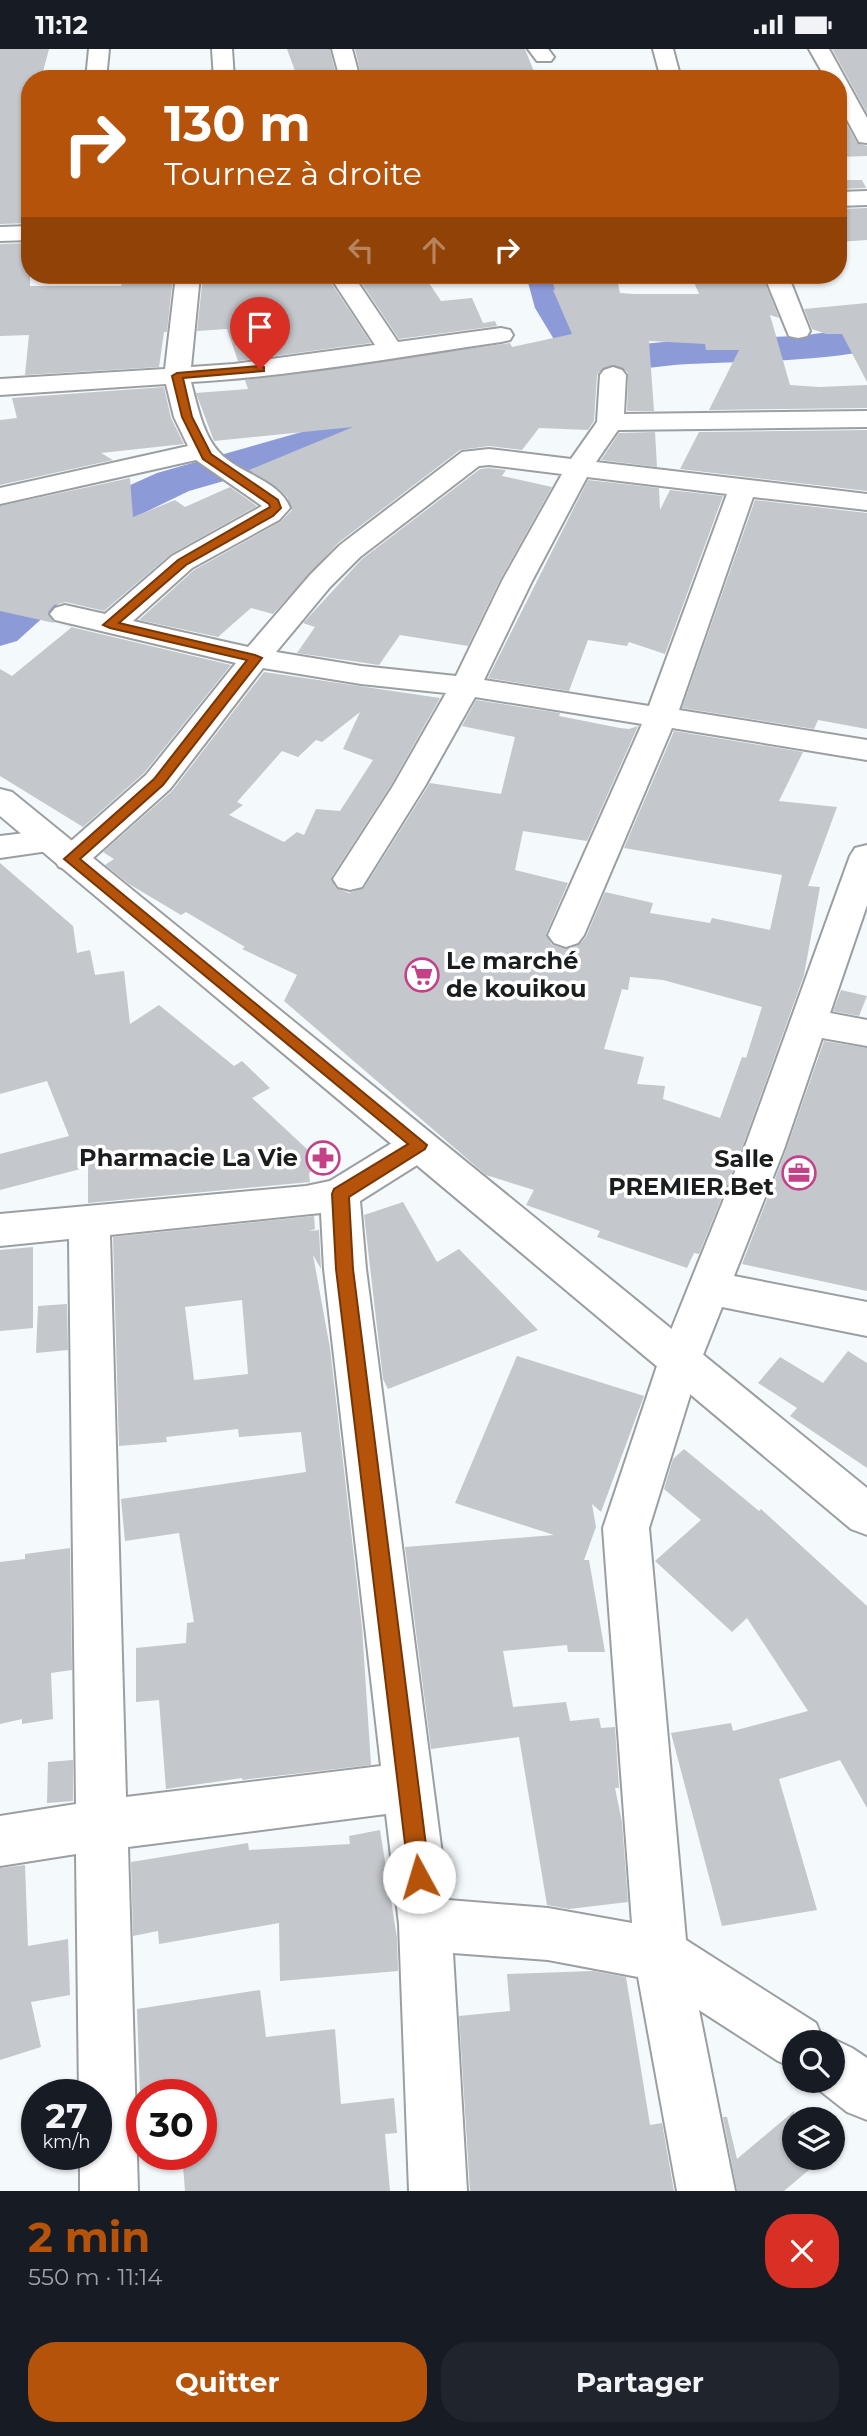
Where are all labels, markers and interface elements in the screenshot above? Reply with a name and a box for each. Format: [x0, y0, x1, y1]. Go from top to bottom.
text: 11:12 [35, 9, 88, 41]
text: 130 m [164, 94, 311, 153]
icon: right [49, 98, 140, 189]
text: Tournez à droite [164, 154, 422, 193]
icon: left [342, 231, 380, 269]
icon: ahead [415, 231, 453, 269]
icon: right [488, 231, 526, 269]
pin [230, 297, 290, 369]
icon: arrive [241, 308, 279, 346]
place label: Le marché de kouikou [446, 946, 587, 1003]
supermarket icon: Le marché de kouikou [403, 956, 441, 994]
pharmacy icon: Pharmacie La Vie [304, 1139, 342, 1177]
place label: Pharmacie La Vie [79, 1143, 298, 1172]
place label: Salle PREMIER.Bet [608, 1144, 775, 1201]
office icon: Salle PREMIER.Bet [780, 1154, 818, 1192]
position arrow [382, 1840, 456, 1914]
map controls [782, 2030, 845, 2170]
button: search [782, 2030, 845, 2093]
speed limit sign: 30 [126, 2079, 217, 2170]
text: 27 [45, 2094, 88, 2137]
button: layers [782, 2107, 845, 2170]
text: km/h [42, 2131, 91, 2153]
text: 2 min [28, 2211, 150, 2263]
button: close [765, 2214, 839, 2288]
text: 550 m · 11:14 [28, 2263, 162, 2291]
button: Quitter [28, 2342, 427, 2422]
button: Partager [441, 2342, 839, 2422]

